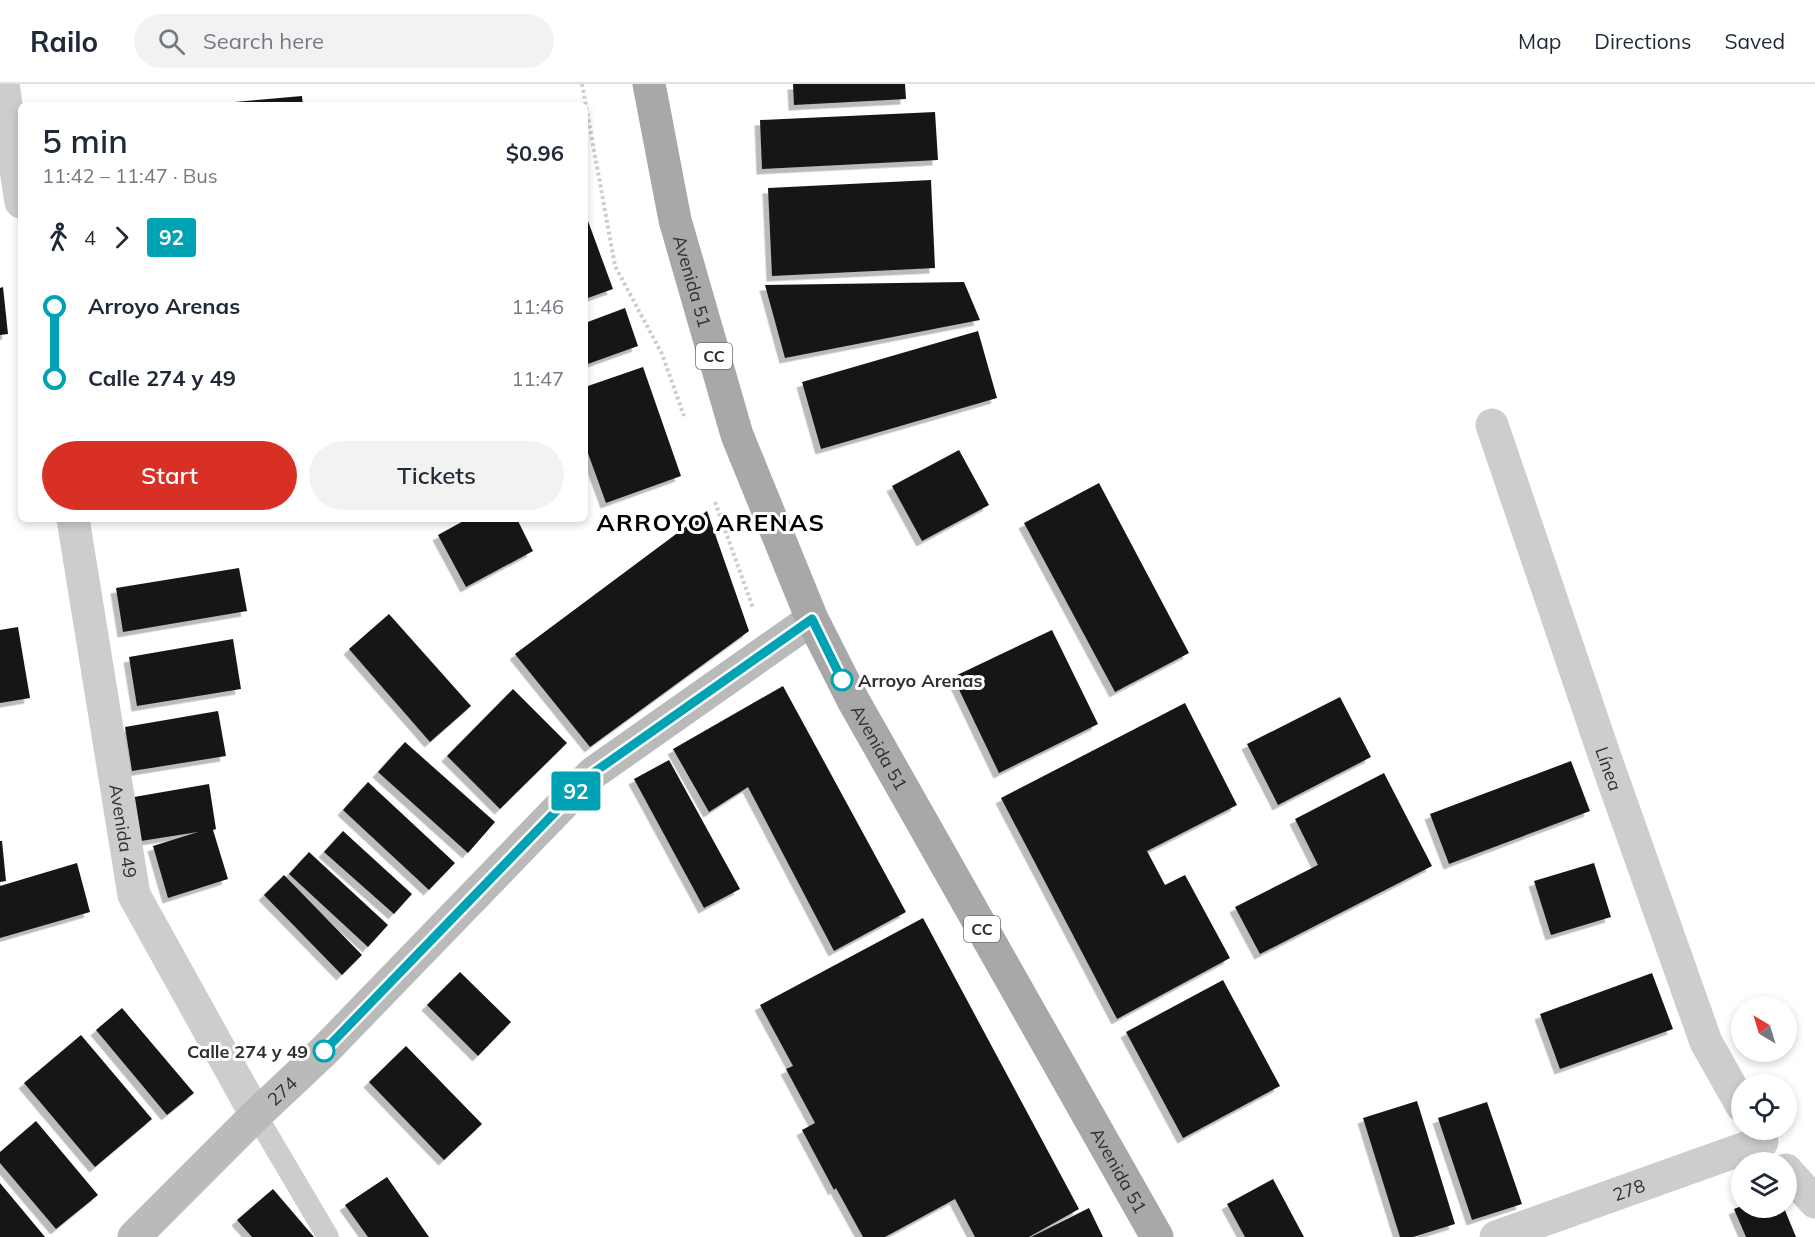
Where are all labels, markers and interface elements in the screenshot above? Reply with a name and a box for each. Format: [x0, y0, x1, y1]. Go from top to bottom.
search box [134, 14, 554, 68]
text: Railo [30, 24, 98, 59]
icon: search [155, 25, 188, 58]
text: Search here [203, 27, 324, 55]
text: Map [1518, 28, 1561, 54]
text: Directions [1594, 28, 1691, 54]
text: Saved [1724, 28, 1785, 54]
text: 5 min [42, 120, 128, 161]
text: $0.96 [506, 139, 564, 167]
text: 11:42 – 11:47 · Bus [42, 163, 218, 188]
icon: walk [42, 221, 75, 254]
icon: forward [105, 221, 138, 254]
text: 92 [159, 224, 184, 250]
text: 4 [84, 225, 96, 250]
street label: Avenida 51 [668, 232, 717, 330]
text: Arroyo Arenas [88, 292, 240, 320]
text: 11:46 [511, 294, 564, 319]
road number: CC [696, 343, 732, 369]
text: Calle 274 y 49 [88, 364, 236, 392]
text: 11:47 [511, 366, 564, 391]
button: Start [42, 441, 297, 510]
button: Tickets [309, 441, 564, 510]
district label: ARROYO ARENAS [597, 507, 826, 537]
marker: Arroyo Arenas [831, 669, 853, 691]
place label: Arroyo Arenas [858, 669, 983, 692]
street label: Avenida 51 [846, 700, 913, 794]
street label: Línea [1591, 744, 1627, 794]
line badge: 92 [549, 772, 603, 810]
text: 92 [563, 778, 589, 804]
street label: Avenida 49 [105, 782, 143, 880]
road number: CC [964, 916, 1000, 942]
north arrow [1731, 996, 1797, 1062]
map controls [1731, 996, 1797, 1218]
place label: Calle 274 y 49 [187, 1040, 308, 1063]
marker: Calle 274 y 49 [313, 1040, 335, 1062]
street label: 274 [262, 1071, 302, 1110]
button: locate [1731, 1074, 1797, 1140]
street label: Avenida 51 [1086, 1123, 1153, 1217]
button: layers [1731, 1152, 1797, 1218]
street label: 278 [1610, 1173, 1648, 1206]

